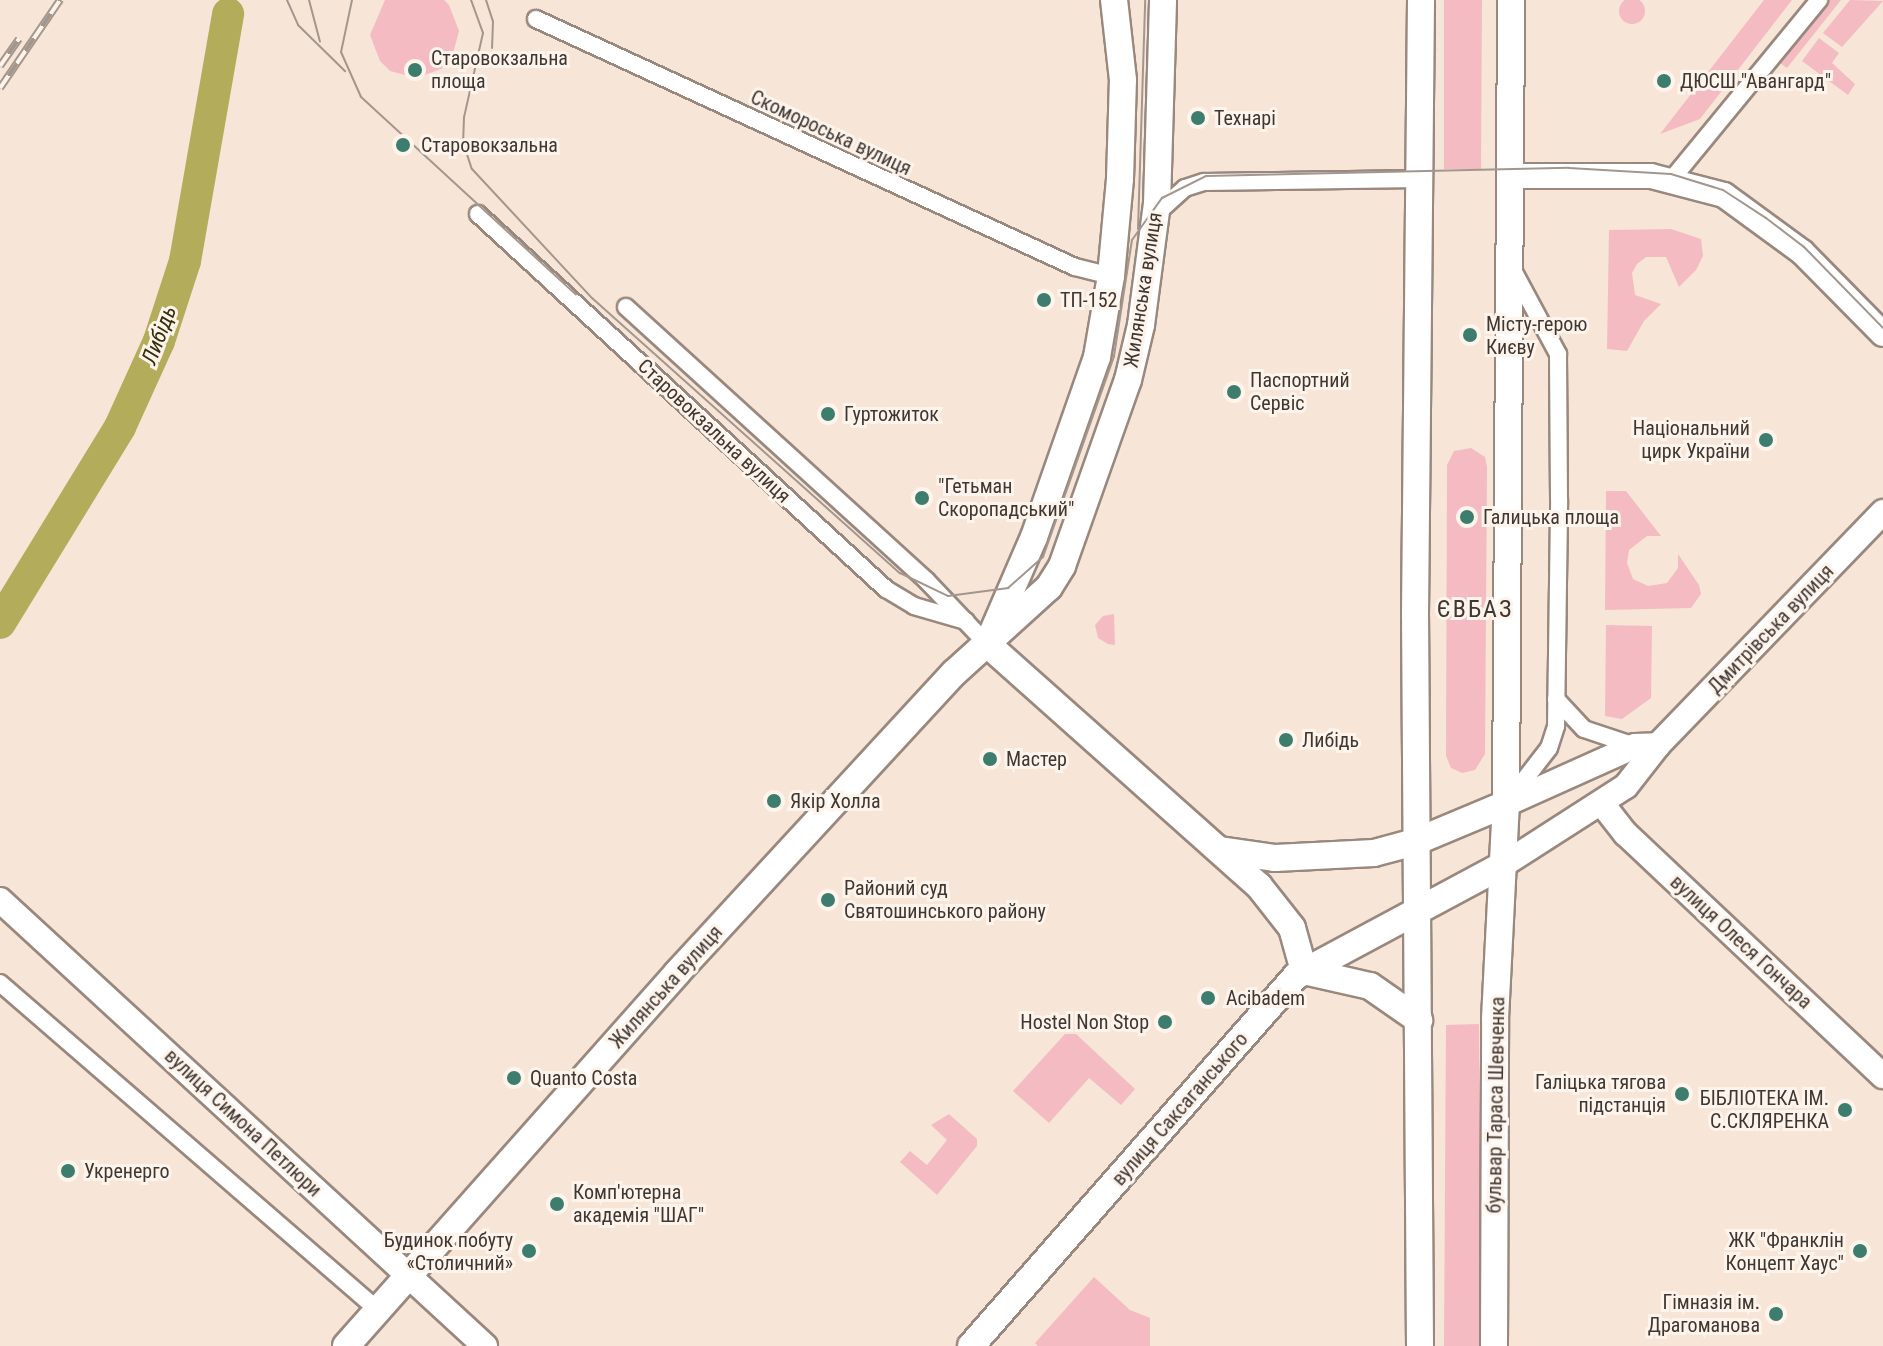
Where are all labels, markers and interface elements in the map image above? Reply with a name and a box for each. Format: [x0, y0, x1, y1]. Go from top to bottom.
place label: Старовокзальна площа [431, 46, 568, 93]
marker: Старовокзальна площа [406, 61, 424, 79]
place label: ДЮСШ "Авангард" [1680, 69, 1831, 93]
marker: ДЮСШ "Авангард" [1655, 72, 1673, 90]
street label: Скомороська вулиця [747, 85, 915, 181]
place label: Технарі [1214, 106, 1276, 130]
marker: Технарі [1189, 109, 1207, 127]
place label: Старовокзальна [421, 133, 558, 157]
marker: Старовокзальна [392, 134, 414, 156]
street label: Жилянська вулиця [1119, 211, 1167, 369]
place label: ТП-152 [1060, 288, 1117, 312]
marker: ТП-152 [1035, 291, 1053, 309]
water label: Либідь [136, 302, 182, 368]
place label: Місту-герою Києву [1486, 312, 1587, 359]
marker: Місту-герою Києву [1461, 326, 1479, 344]
street label: Старовокзальна вулиця [633, 354, 795, 508]
place label: Паспортний Сервіс [1250, 368, 1350, 415]
marker: Паспортний Сервіс [1225, 383, 1243, 401]
place label: Гуртожиток [844, 402, 939, 426]
marker: Гуртожиток [819, 405, 837, 423]
place label: Національний цирк України [1633, 416, 1750, 463]
marker: Національний цирк України [1757, 431, 1775, 449]
place label: "Гетьман Скоропадський" [938, 474, 1074, 521]
marker: "Гетьман Скоропадський" [913, 489, 931, 507]
place label: Галицька площа [1483, 505, 1619, 529]
marker: Галицька площа [1458, 508, 1476, 526]
street label: Дмитрівська вулиця [1703, 559, 1839, 699]
district label: ЄВБАЗ [1437, 596, 1513, 624]
place label: Либідь [1302, 728, 1359, 752]
marker: Либідь [1277, 731, 1295, 749]
place label: Мастер [1006, 747, 1067, 771]
marker: Мастер [981, 750, 999, 768]
place label: Якір Холла [790, 789, 881, 813]
marker: Якір Холла [765, 792, 783, 810]
street label: вулиця Олеся Гончара [1665, 870, 1817, 1014]
place label: Районий суд Святошинського району [844, 876, 1046, 923]
marker: Районий суд Святошинського району [819, 891, 837, 909]
street label: Жилянська вулиця [605, 921, 727, 1053]
place label: Acibadem [1226, 986, 1305, 1010]
marker: Acibadem [1197, 987, 1219, 1009]
street label: бульвар Тараса Шевченка [1482, 996, 1510, 1214]
place label: Hostel Non Stop [1020, 1010, 1149, 1034]
marker: Hostel Non Stop [1156, 1013, 1174, 1031]
street label: вулиця Саксаганського [1107, 1028, 1253, 1190]
street label: вулиця Симона Петлюри [160, 1044, 326, 1202]
place label: Quanto Costa [530, 1066, 637, 1090]
marker: Quanto Costa [505, 1069, 523, 1087]
place label: Галiцька тягова пiдстанцiя [1535, 1070, 1666, 1117]
marker: Галiцька тягова пiдстанцiя [1673, 1085, 1691, 1103]
place label: БІБЛІОТЕКА ІМ. С.СКЛЯРЕНКА [1700, 1086, 1829, 1133]
marker: БІБЛІОТЕКА ІМ. С.СКЛЯРЕНКА [1836, 1101, 1854, 1119]
place label: Укренерго [84, 1159, 169, 1183]
marker: Укренерго [59, 1162, 77, 1180]
place label: Комп'ютерна академія "ШАГ" [573, 1180, 704, 1227]
marker: Комп'ютерна академія "ШАГ" [548, 1195, 566, 1213]
place label: Будинок побуту «Столичний» [384, 1228, 513, 1275]
place label: ЖК "Франклін Концепт Хаус" [1725, 1228, 1844, 1275]
marker: Будинок побуту «Столичний» [520, 1242, 538, 1260]
marker: ЖК "Франклін Концепт Хаус" [1851, 1242, 1869, 1260]
place label: Гімназія ім. Драгоманова [1648, 1290, 1760, 1337]
marker: Гімназія ім. Драгоманова [1767, 1305, 1785, 1323]

